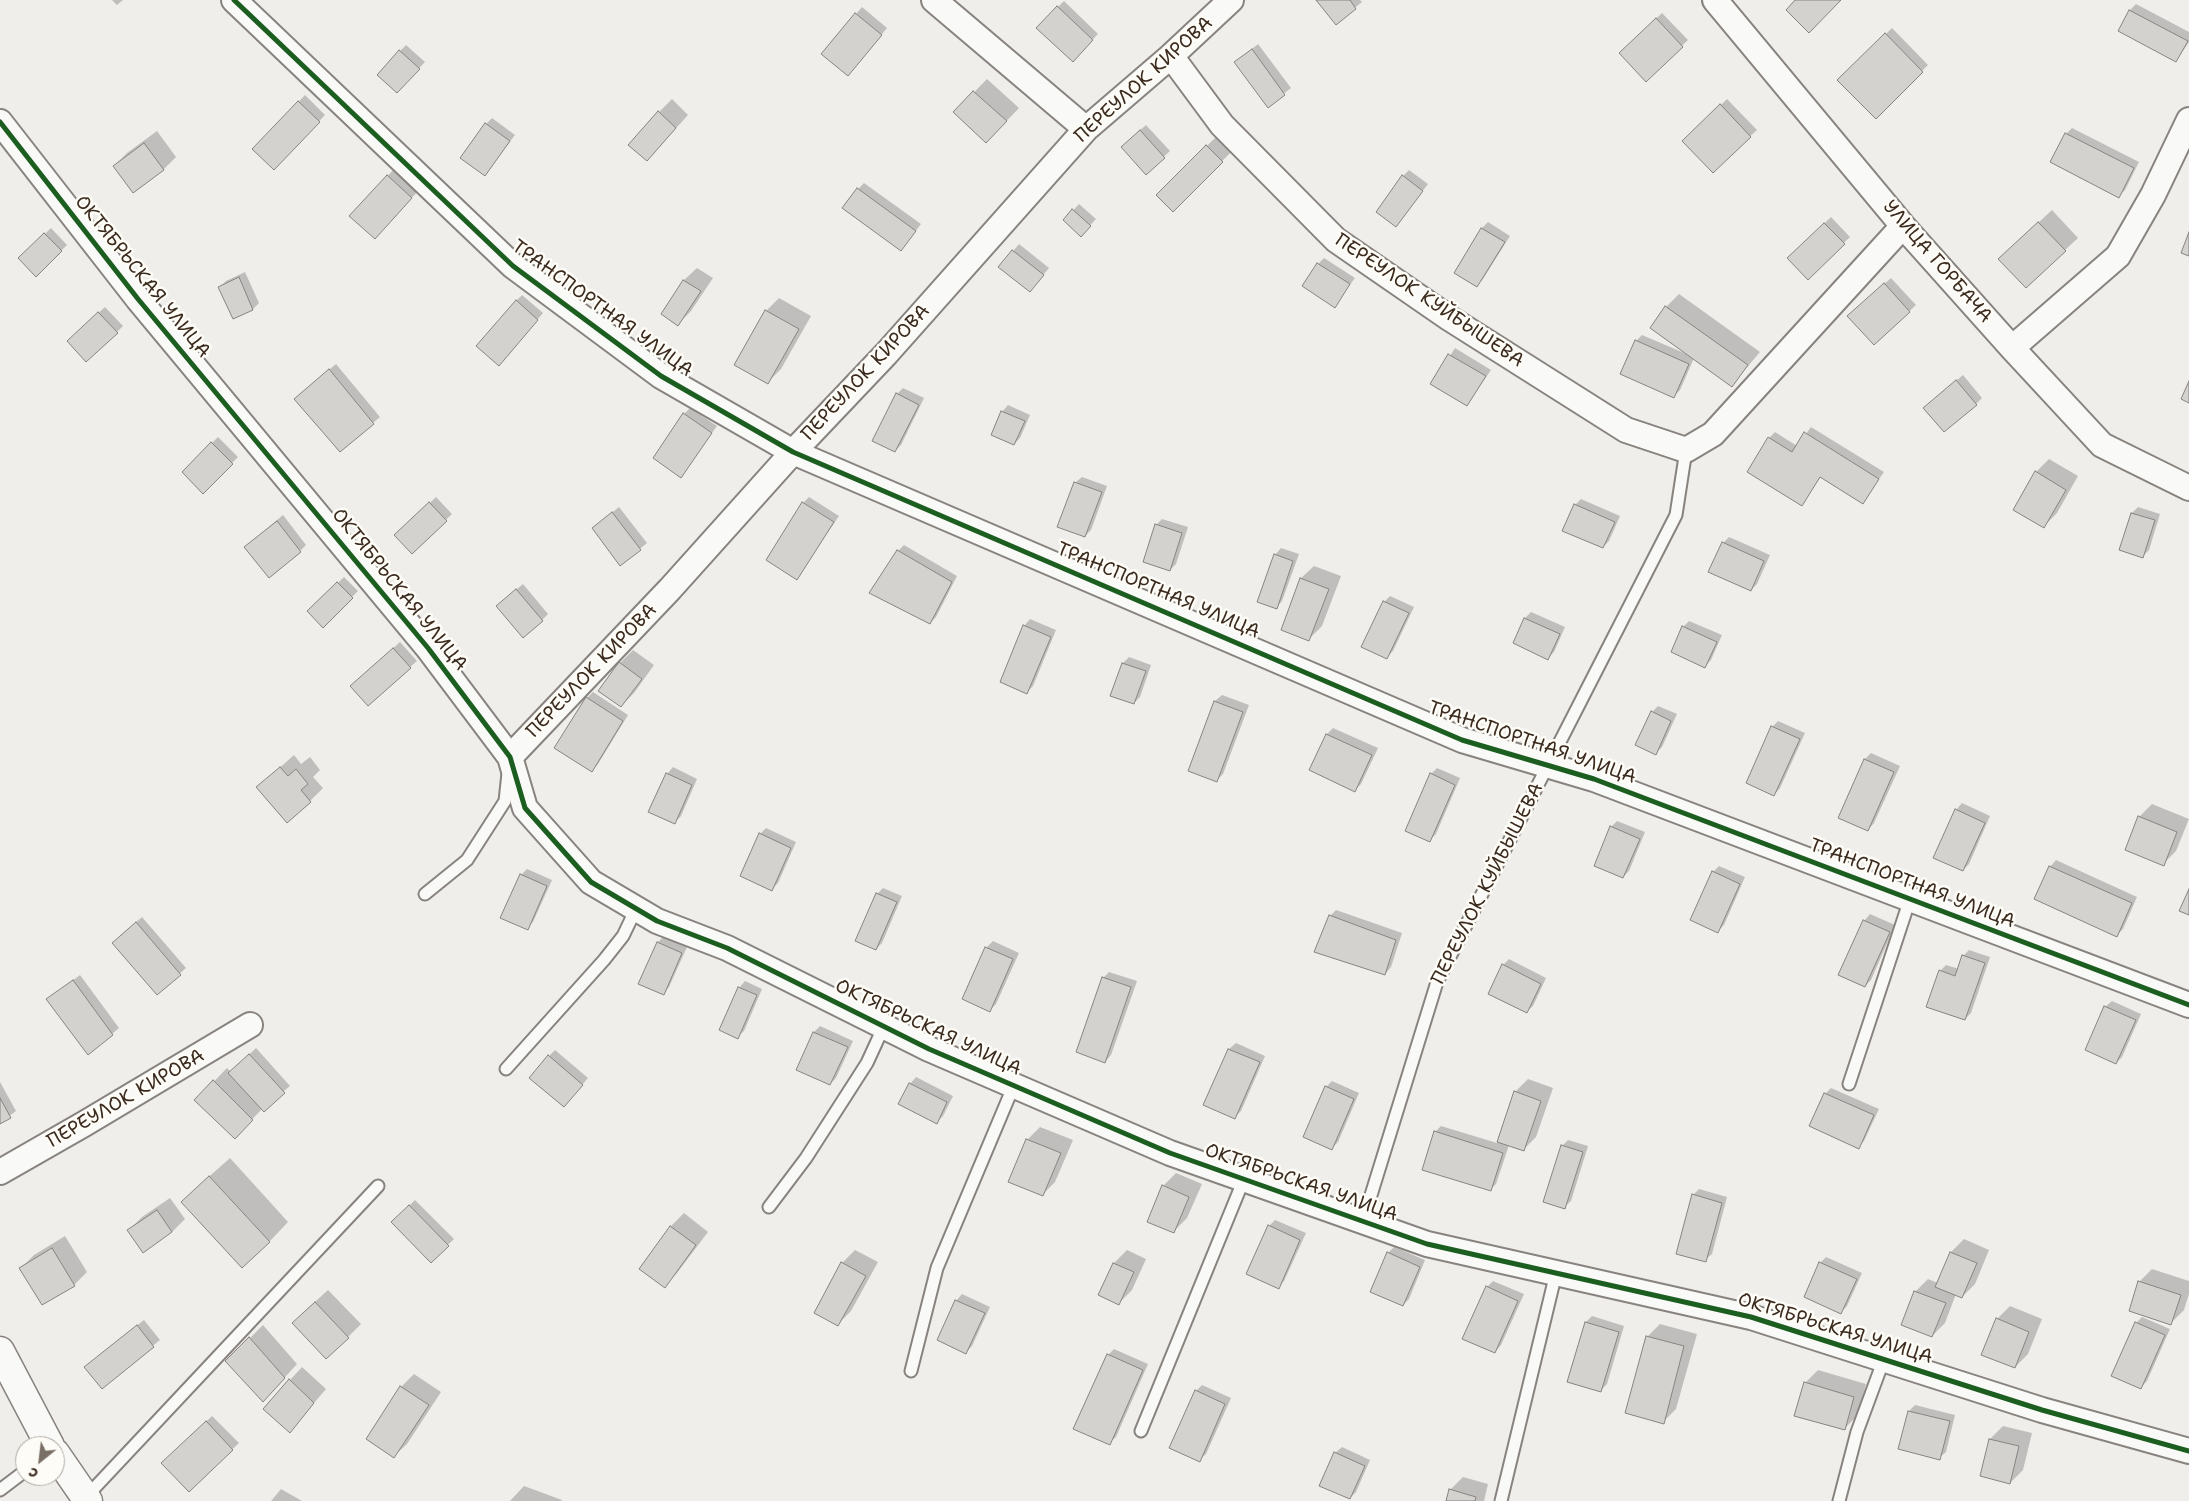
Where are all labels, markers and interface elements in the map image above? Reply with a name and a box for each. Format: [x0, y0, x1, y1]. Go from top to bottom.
street label: ПЕРЕУЛОК КИРОВА [1070, 12, 1218, 148]
street label: ОКТЯБРЬСКАЯ УЛИЦА [69, 191, 215, 363]
street label: УЛИЦА ГОРБАЧА [1878, 196, 1996, 328]
street label: ПЕРЕУЛОК КУЙБЫШЕВА [1330, 229, 1528, 373]
street label: ТРАНСПОРТНАЯ УЛИЦА [507, 236, 697, 382]
street label: ПЕРЕУЛОК КИРОВА [797, 300, 935, 446]
street label: ОКТЯБРЬСКАЯ УЛИЦА [326, 504, 472, 676]
street label: ТРАНСПОРТНАЯ УЛИЦА [1053, 538, 1263, 644]
street label: ПЕРЕУЛОК КИРОВА [522, 599, 662, 743]
street label: ТРАНСПОРТНАЯ УЛИЦА [1425, 697, 1639, 789]
street label: ПЕРЕУЛОК КУЙБЫШЕВА [1427, 779, 1549, 989]
street label: ТРАНСПОРТНАЯ УЛИЦА [1806, 834, 2018, 934]
street label: ОКТЯБРЬСКАЯ УЛИЦА [831, 975, 1025, 1081]
street label: ПЕРЕУЛОК КИРОВА [43, 1045, 209, 1153]
street label: ОКТЯБРЬСКАЯ УЛИЦА [1202, 1139, 1400, 1227]
street label: ОКТЯБРЬСКАЯ УЛИЦА [1735, 1288, 1935, 1370]
north arrow [15, 1436, 65, 1486]
text: С [25, 1463, 41, 1483]

